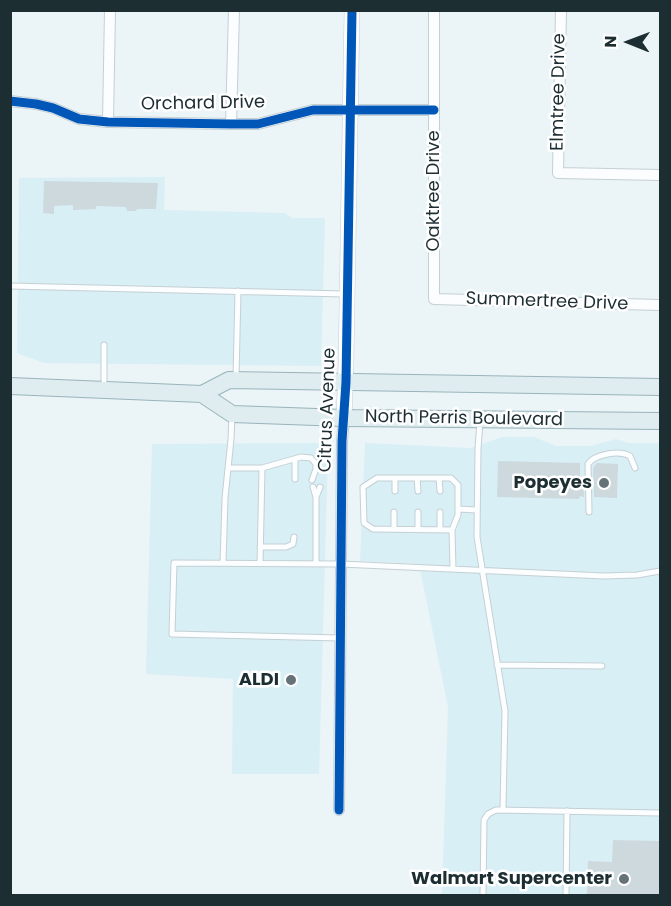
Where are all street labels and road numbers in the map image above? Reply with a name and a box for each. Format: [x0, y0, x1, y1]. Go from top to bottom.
street label: Elmtree Drive [547, 33, 571, 151]
street label: Orchard Drive [141, 92, 265, 116]
street label: Oaktree Drive [423, 130, 445, 252]
street label: Summertree Drive [465, 288, 629, 316]
street label: Citrus Avenue [315, 347, 341, 473]
street label: North Perris Boulevard [365, 406, 563, 432]

